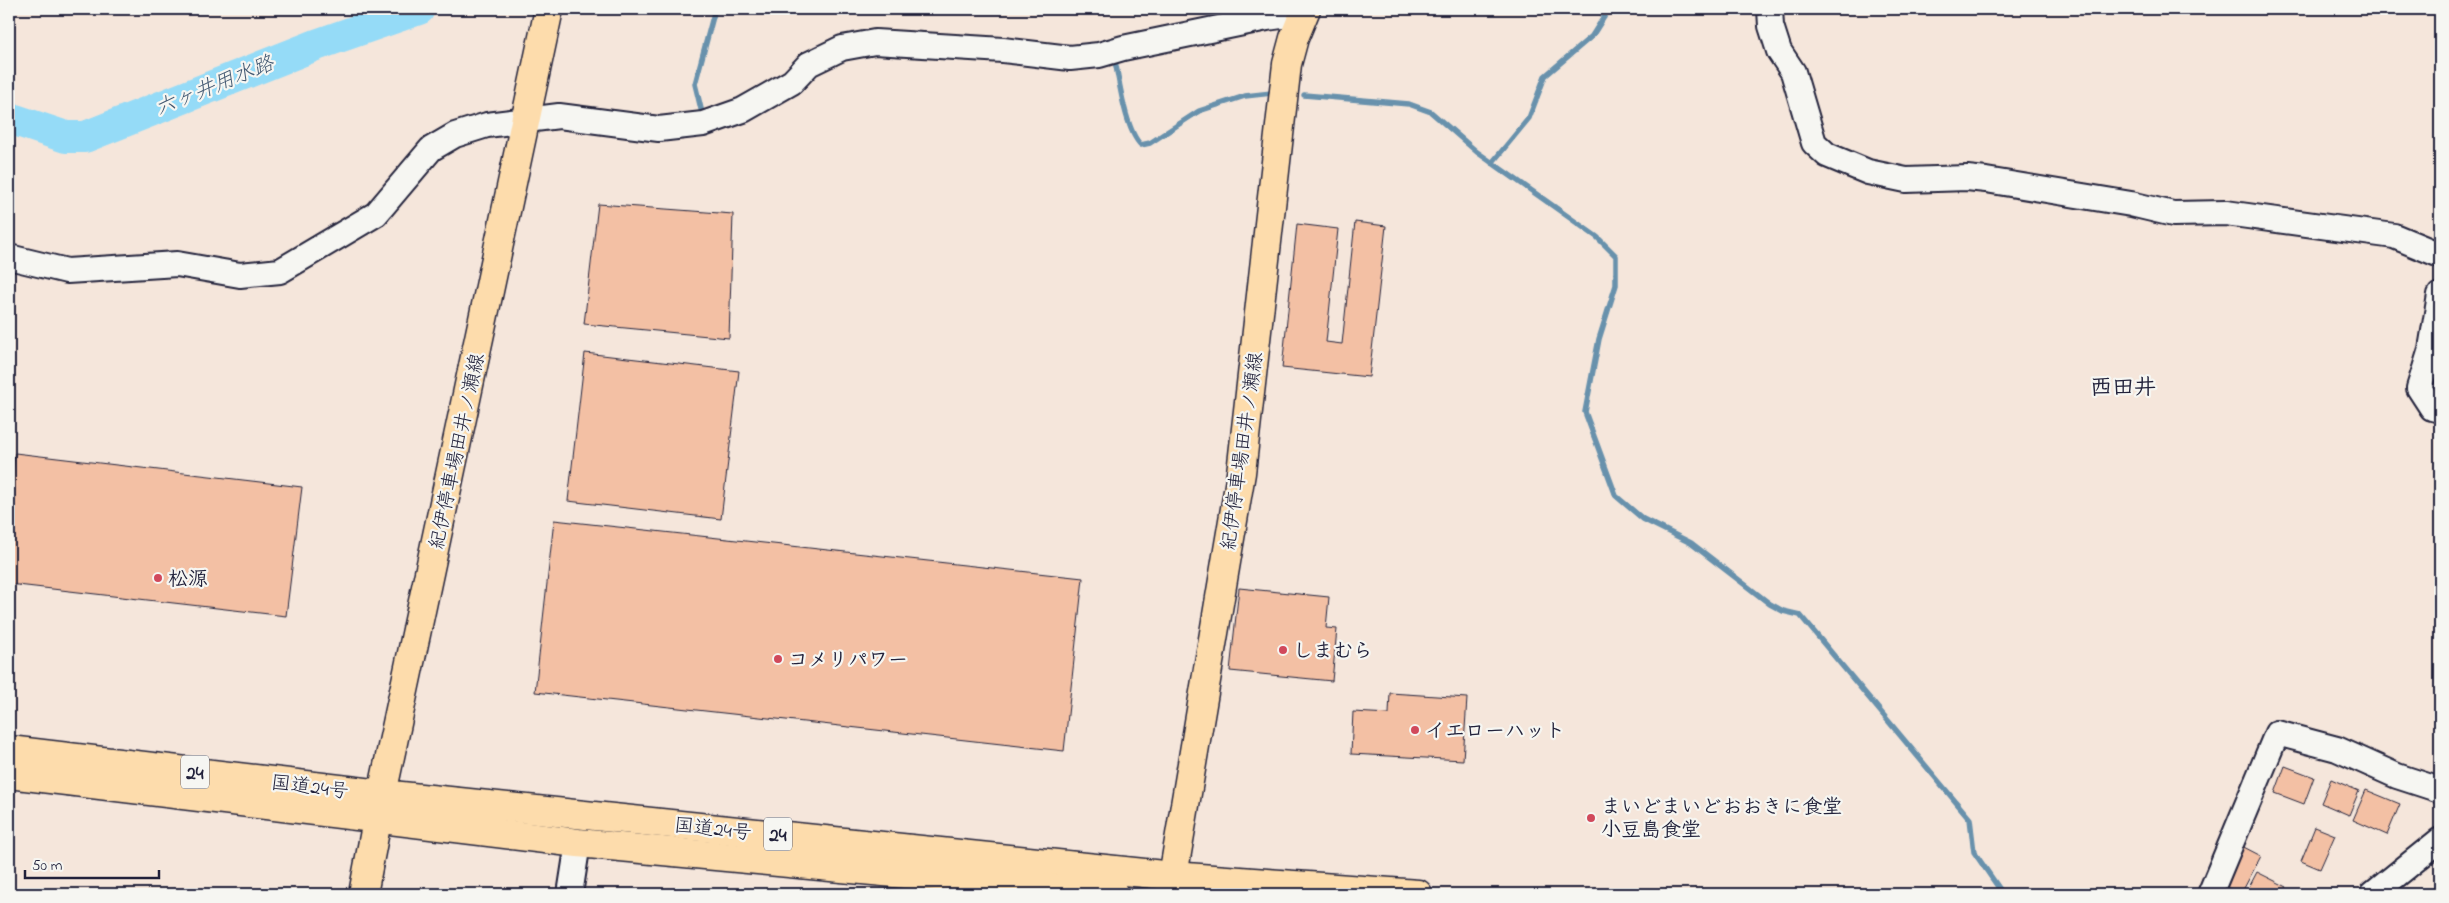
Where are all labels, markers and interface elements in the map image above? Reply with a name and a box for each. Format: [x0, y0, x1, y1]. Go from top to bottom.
water label: 六ヶ井用水路 [151, 49, 280, 124]
street label: 紀伊停車場田井ノ瀬線 [1215, 350, 1272, 552]
street label: 紀伊停車場田井ノ瀬線 [423, 351, 493, 552]
district label: 西田井 [2090, 373, 2156, 405]
place label: 松源 [168, 566, 208, 595]
marker: 松源 [152, 572, 164, 584]
place label: しまむら [1293, 638, 1373, 667]
marker: しまむら [1277, 644, 1289, 656]
place label: コメリパワー [788, 647, 908, 676]
marker: コメリパワー [772, 653, 784, 665]
place label: イエローハット [1425, 718, 1565, 747]
marker: イエローハット [1409, 724, 1421, 736]
road number: 24 [181, 756, 209, 789]
street label: 国道24号 [269, 769, 350, 808]
place label: まいどまいどおおきに食堂 小豆島食堂 [1601, 794, 1842, 846]
street label: 国道24号 [672, 812, 753, 849]
marker: まいどまいどおおきに食堂 小豆島食堂 [1585, 812, 1597, 824]
road number: 24 [764, 818, 792, 851]
scale bar [25, 848, 159, 880]
text: 50 m [32, 855, 63, 877]

